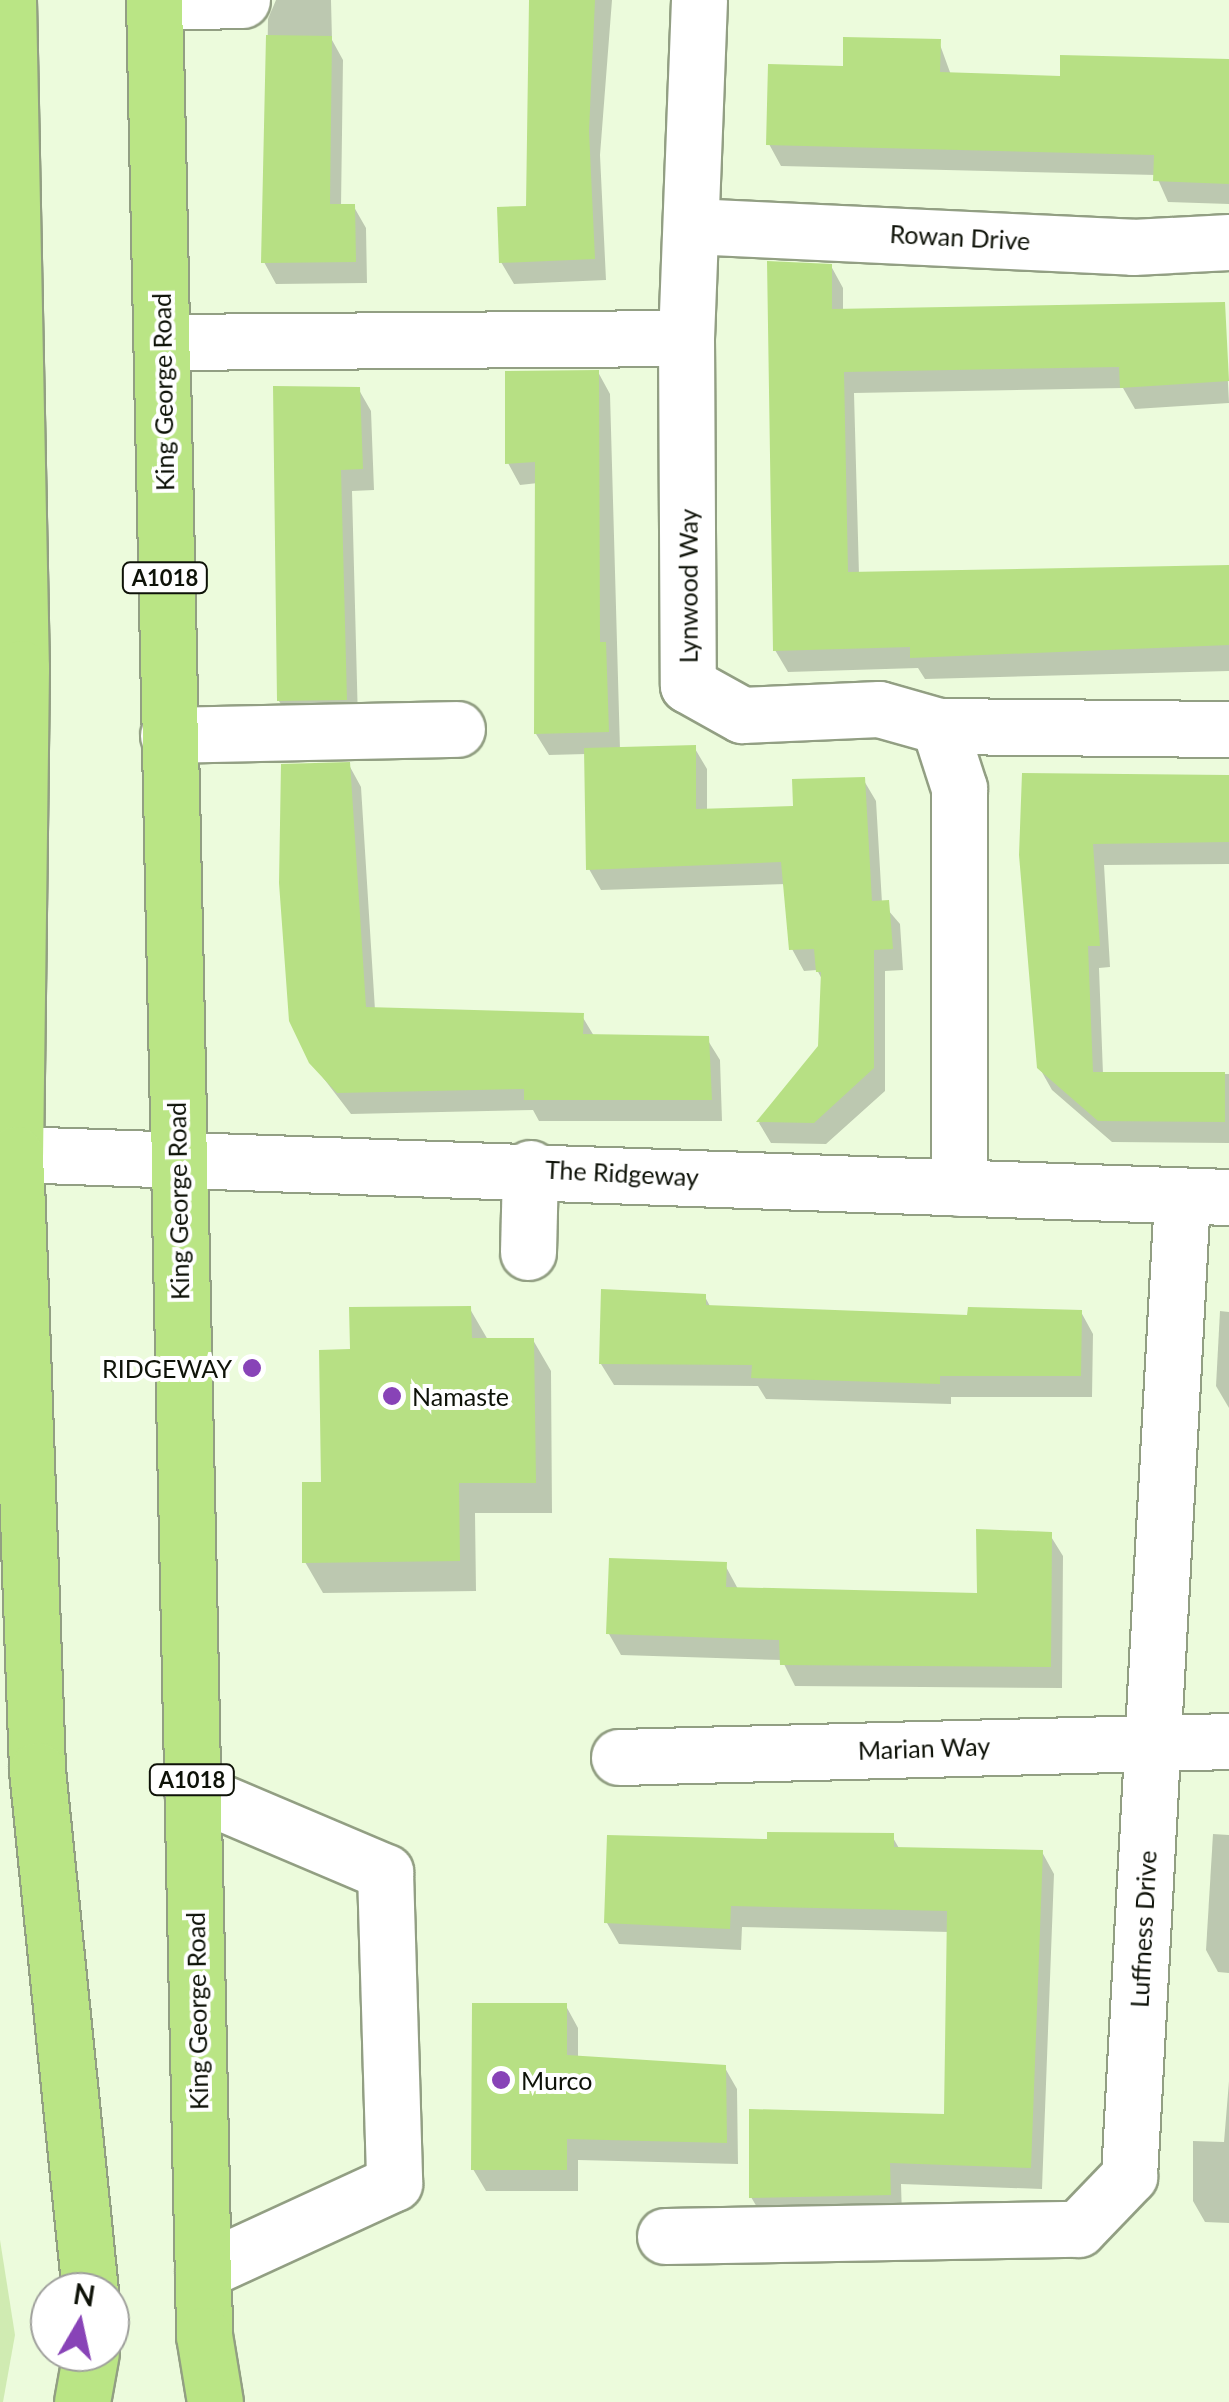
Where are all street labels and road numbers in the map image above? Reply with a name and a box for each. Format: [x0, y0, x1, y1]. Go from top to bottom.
street label: Rowan Drive [889, 218, 1031, 256]
street label: King George Road [146, 293, 180, 491]
street label: Lynwood Way [673, 509, 703, 663]
road number: A1018 [120, 561, 210, 595]
street label: King George Road [161, 1102, 195, 1300]
street label: The Ridgeway [544, 1154, 700, 1192]
street label: Marian Way [857, 1731, 991, 1765]
road number: A1018 [147, 1763, 237, 1797]
street label: Luffness Drive [1124, 1850, 1162, 2008]
street label: King George Road [180, 1912, 214, 2110]

